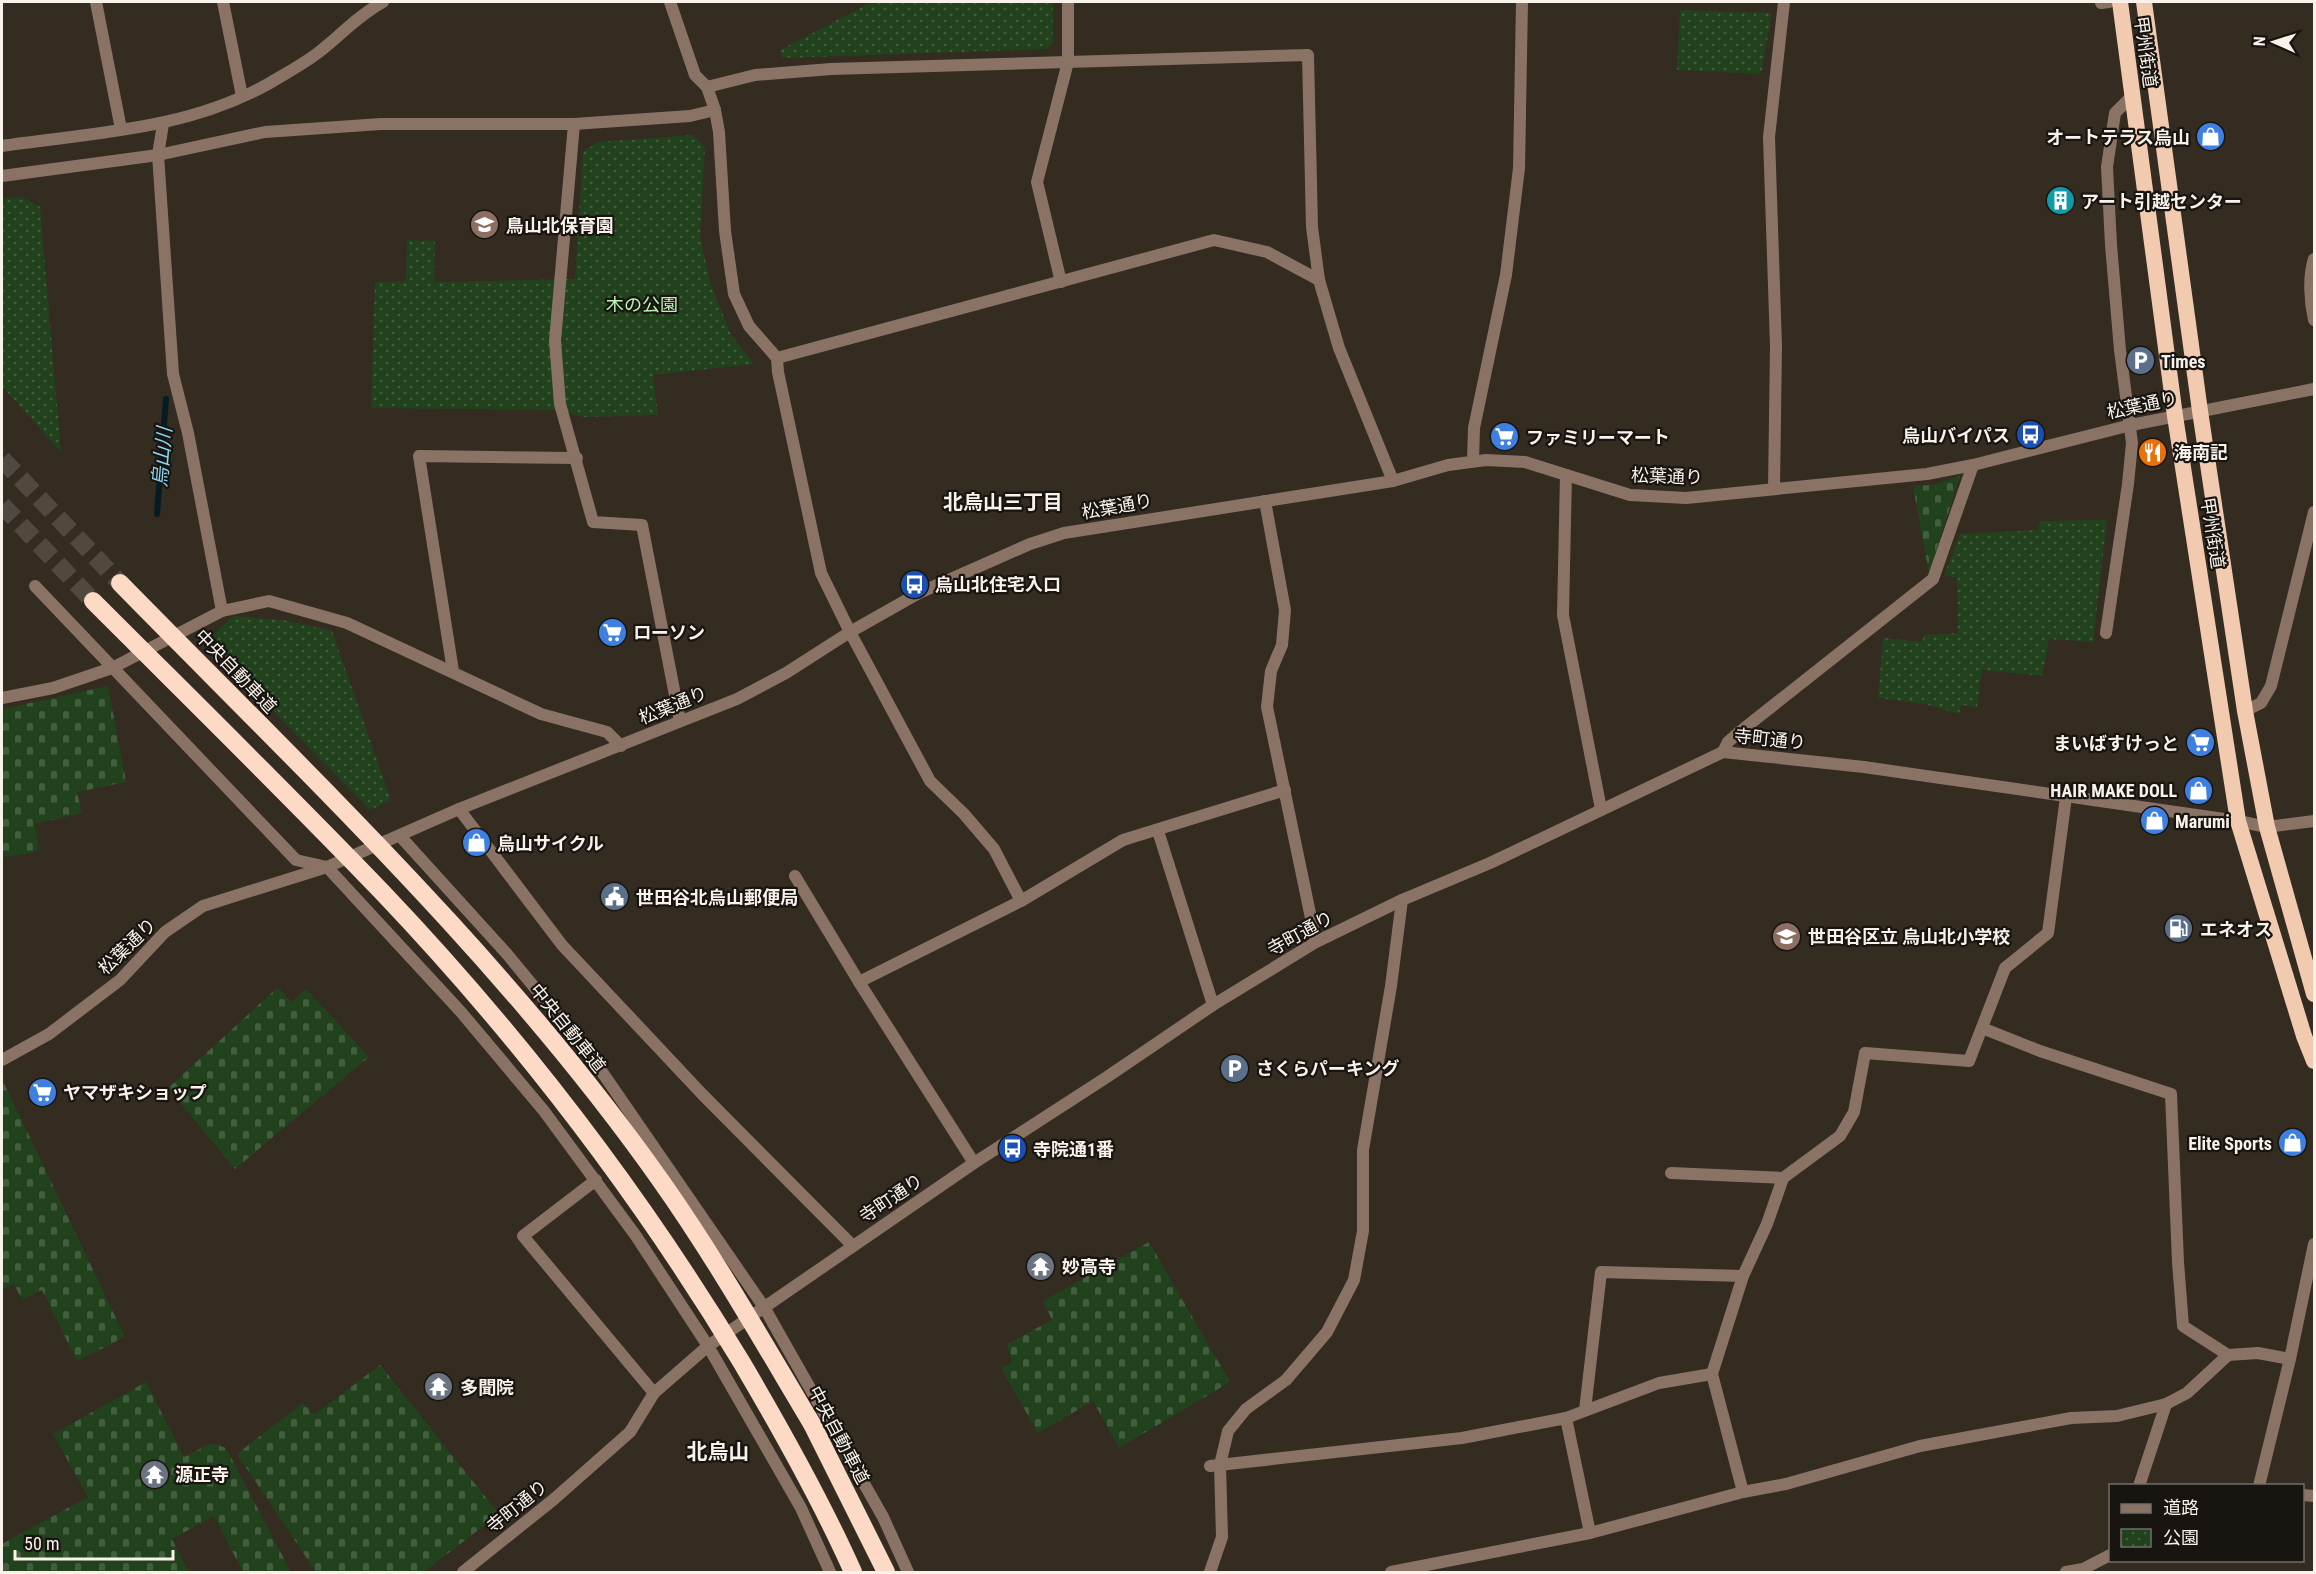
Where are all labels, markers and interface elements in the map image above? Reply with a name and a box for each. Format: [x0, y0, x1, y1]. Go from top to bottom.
north arrow [2244, 12, 2304, 72]
street label: 甲州街道 [2131, 15, 2161, 89]
text: N [2250, 36, 2269, 47]
shop icon: オートテラス烏山 [2195, 121, 2227, 153]
place label: オートテラス烏山 [2046, 127, 2190, 148]
building icon: アート引越センター [2044, 185, 2076, 217]
place label: アート引越センター [2081, 191, 2242, 212]
school or university icon: 鳥山北保育園 [469, 209, 501, 241]
place label: 鳥山北保育園 [506, 215, 614, 236]
park label: 木の公園 [606, 294, 678, 315]
parking icon: Times [2124, 345, 2156, 377]
place label: Times [2161, 351, 2205, 372]
street label: 松葉通り [2105, 387, 2179, 423]
bus stop icon: 烏山バイパス [2015, 419, 2047, 451]
supermarket icon: ファミリーマート [1489, 421, 1521, 453]
water label: 烏山川 [147, 424, 177, 488]
place label: 烏山バイパス [1902, 425, 2010, 446]
place label: ファミリーマート [1526, 427, 1670, 448]
restaurant icon: 海南記 [2137, 436, 2169, 468]
place label: 海南記 [2174, 442, 2228, 463]
street label: 松葉通り [1631, 464, 1703, 488]
street label: 松葉通り [1080, 489, 1154, 523]
district label: 北烏山三丁目 [943, 490, 1063, 514]
street label: 甲州街道 [2197, 496, 2229, 570]
bus stop icon: 烏山北住宅入口 [898, 568, 930, 600]
place label: 烏山北住宅入口 [935, 574, 1061, 595]
supermarket icon: ローソン [596, 616, 628, 648]
place label: ローソン [633, 622, 705, 643]
street label: 中央自動車道 [191, 625, 281, 717]
street label: 松葉通り [636, 682, 710, 728]
street label: 寺町通り [1733, 725, 1807, 753]
supermarket icon: まいばすけっと [2184, 727, 2216, 759]
place label: まいばすけっと [2053, 733, 2179, 754]
shop icon: HAIR MAKE DOLL [2182, 774, 2214, 806]
place label: HAIR MAKE DOLL [2050, 780, 2177, 801]
shop icon: Marumi [2138, 805, 2170, 837]
place label: Marumi [2175, 811, 2230, 832]
shop icon: 烏山サイクル [460, 827, 492, 859]
place label: 烏山サイクル [497, 833, 604, 854]
public building icon: 世田谷北烏山郵便局 [599, 881, 631, 913]
place label: 世田谷北烏山郵便局 [636, 887, 798, 908]
street label: 寺町通り [1263, 906, 1337, 960]
street label: 松葉通り [94, 913, 160, 979]
fuel station icon: エネオス [2163, 913, 2195, 945]
place label: エネオス [2200, 919, 2272, 940]
school or university icon: 世田谷区立 烏山北小学校 [1771, 920, 1803, 952]
place label: 世田谷区立 烏山北小学校 [1808, 926, 2010, 947]
street label: 中央自動車道 [526, 979, 610, 1077]
parking icon: さくらパーキング [1219, 1052, 1251, 1084]
place label: さくらパーキング [1256, 1058, 1399, 1079]
supermarket icon: ヤマザキショップ [26, 1076, 58, 1108]
place label: ヤマザキショップ [63, 1082, 207, 1103]
shop icon: Elite Sports [2277, 1127, 2309, 1159]
bus stop icon: 寺院通1番 [996, 1133, 1028, 1165]
place label: Elite Sports [2188, 1133, 2272, 1154]
place label: 寺院通1番 [1033, 1139, 1114, 1160]
street label: 寺町通り [855, 1169, 927, 1227]
temple icon: 妙高寺 [1025, 1250, 1057, 1282]
place label: 妙高寺 [1062, 1256, 1116, 1277]
temple icon: 多聞院 [423, 1371, 455, 1403]
place label: 多聞院 [460, 1377, 514, 1398]
street label: 中央自動車道 [804, 1382, 874, 1488]
district label: 北烏山 [687, 1440, 750, 1464]
temple icon: 源正寺 [138, 1458, 170, 1490]
place label: 源正寺 [175, 1464, 229, 1485]
street label: 寺町通り [482, 1475, 552, 1537]
legend [2109, 1484, 2304, 1562]
text: 道路 [2163, 1497, 2199, 1518]
scale bar [15, 1523, 172, 1561]
text: 公園 [2163, 1527, 2199, 1548]
text: 50 m [24, 1533, 59, 1554]

